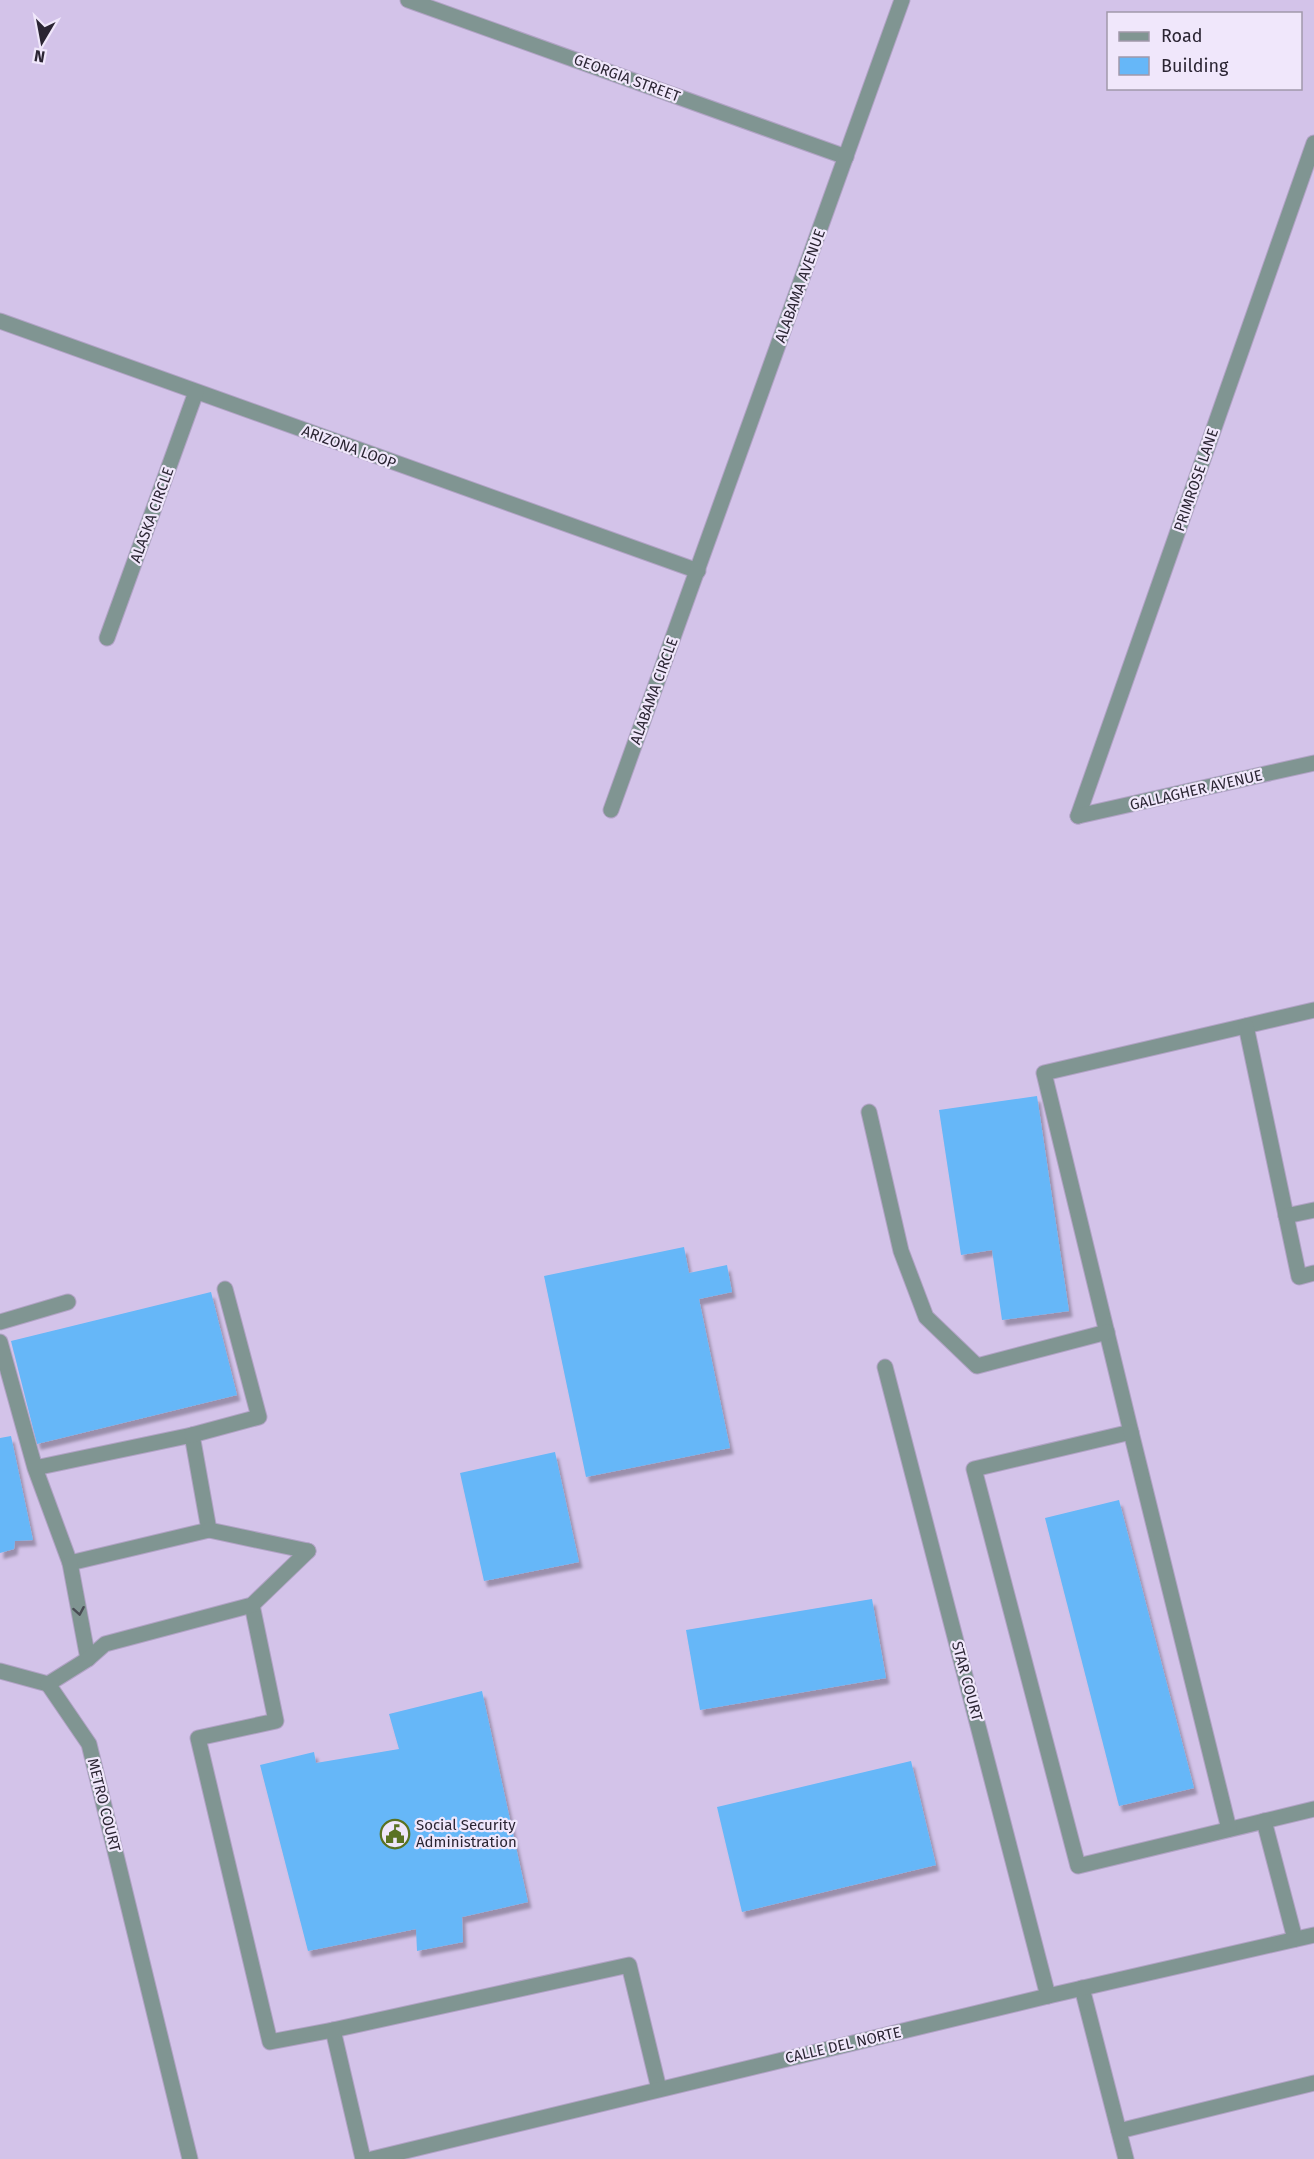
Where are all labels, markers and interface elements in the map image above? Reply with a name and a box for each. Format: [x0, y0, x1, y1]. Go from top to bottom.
north arrow [12, 12, 72, 72]
legend [1107, 12, 1302, 90]
text: Road [1161, 25, 1203, 47]
text: N [33, 46, 46, 67]
street label: GEORGIA STREET [571, 50, 683, 106]
text: Building [1161, 55, 1229, 77]
street label: ALABAMA AVENUE [771, 227, 829, 345]
street label: ARIZONA LOOP [299, 422, 399, 472]
street label: PRIMROSE LANE [1170, 426, 1222, 534]
street label: ALASKA CIRCLE [126, 465, 178, 565]
street label: ALABAMA CIRCLE [626, 635, 682, 747]
street label: GALLAGHER AVENUE [1128, 766, 1264, 814]
one-way arrow [72, 1606, 85, 1616]
street label: STAR COURT [948, 1639, 986, 1723]
street label: METRO COURT [84, 1756, 124, 1854]
place label: Social Security Administration [416, 1816, 517, 1851]
public building icon: Social Security Administration [379, 1818, 411, 1850]
street label: CALLE DEL NORTE [783, 2023, 903, 2067]

